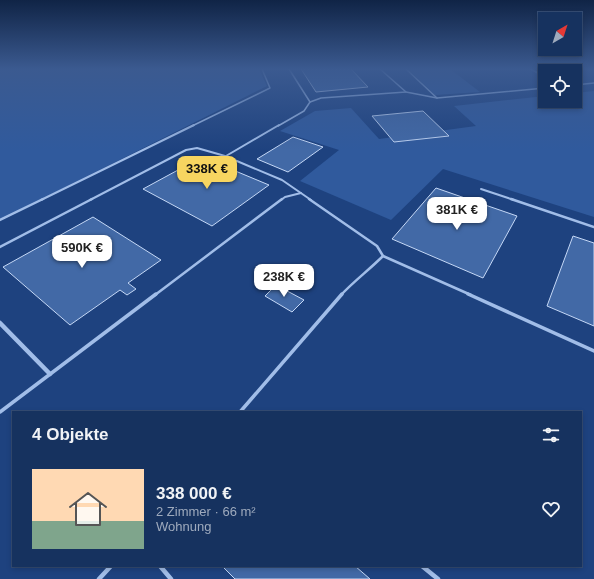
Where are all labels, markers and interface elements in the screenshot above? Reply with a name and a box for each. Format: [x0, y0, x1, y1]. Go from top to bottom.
north arrow [538, 12, 582, 56]
map controls [538, 12, 582, 108]
button: locate [538, 64, 582, 108]
pin: 338K € [174, 156, 240, 190]
text: 338K € [186, 161, 228, 176]
pin: 381K € [424, 197, 490, 231]
text: 381K € [436, 202, 478, 217]
pin: 590K € [49, 235, 115, 269]
text: 590K € [61, 240, 103, 255]
pin: 238K € [251, 264, 317, 298]
text: 238K € [263, 269, 305, 284]
icon: filters [540, 424, 562, 446]
text: 4 Objekte [32, 425, 109, 444]
text: 338 000 € [156, 484, 232, 503]
icon: home [64, 485, 112, 533]
icon: heart [540, 498, 562, 520]
text: 2 Zimmer · 66 m² [156, 504, 256, 519]
text: Wohnung [156, 519, 211, 534]

